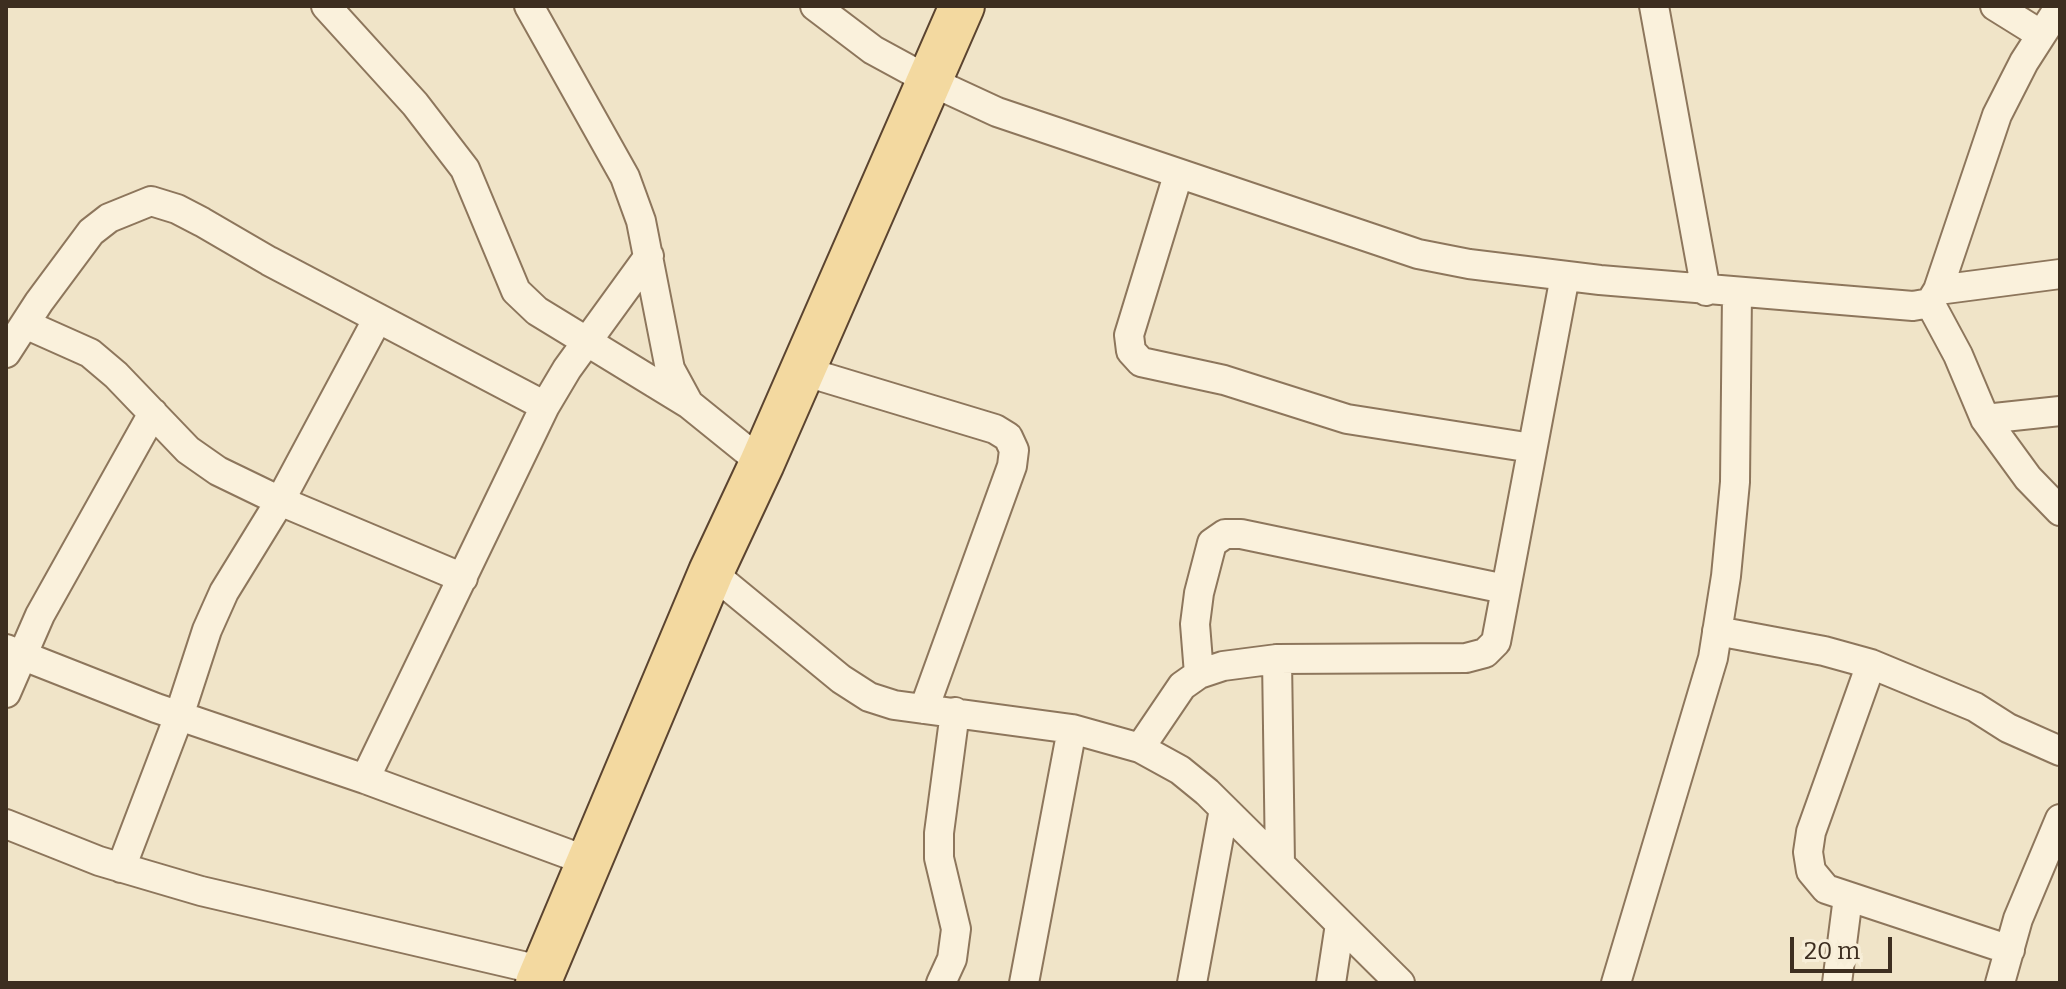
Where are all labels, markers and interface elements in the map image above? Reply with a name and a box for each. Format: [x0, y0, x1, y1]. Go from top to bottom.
scale bar [1794, 921, 1896, 971]
text: 20 m [1804, 937, 1860, 965]

